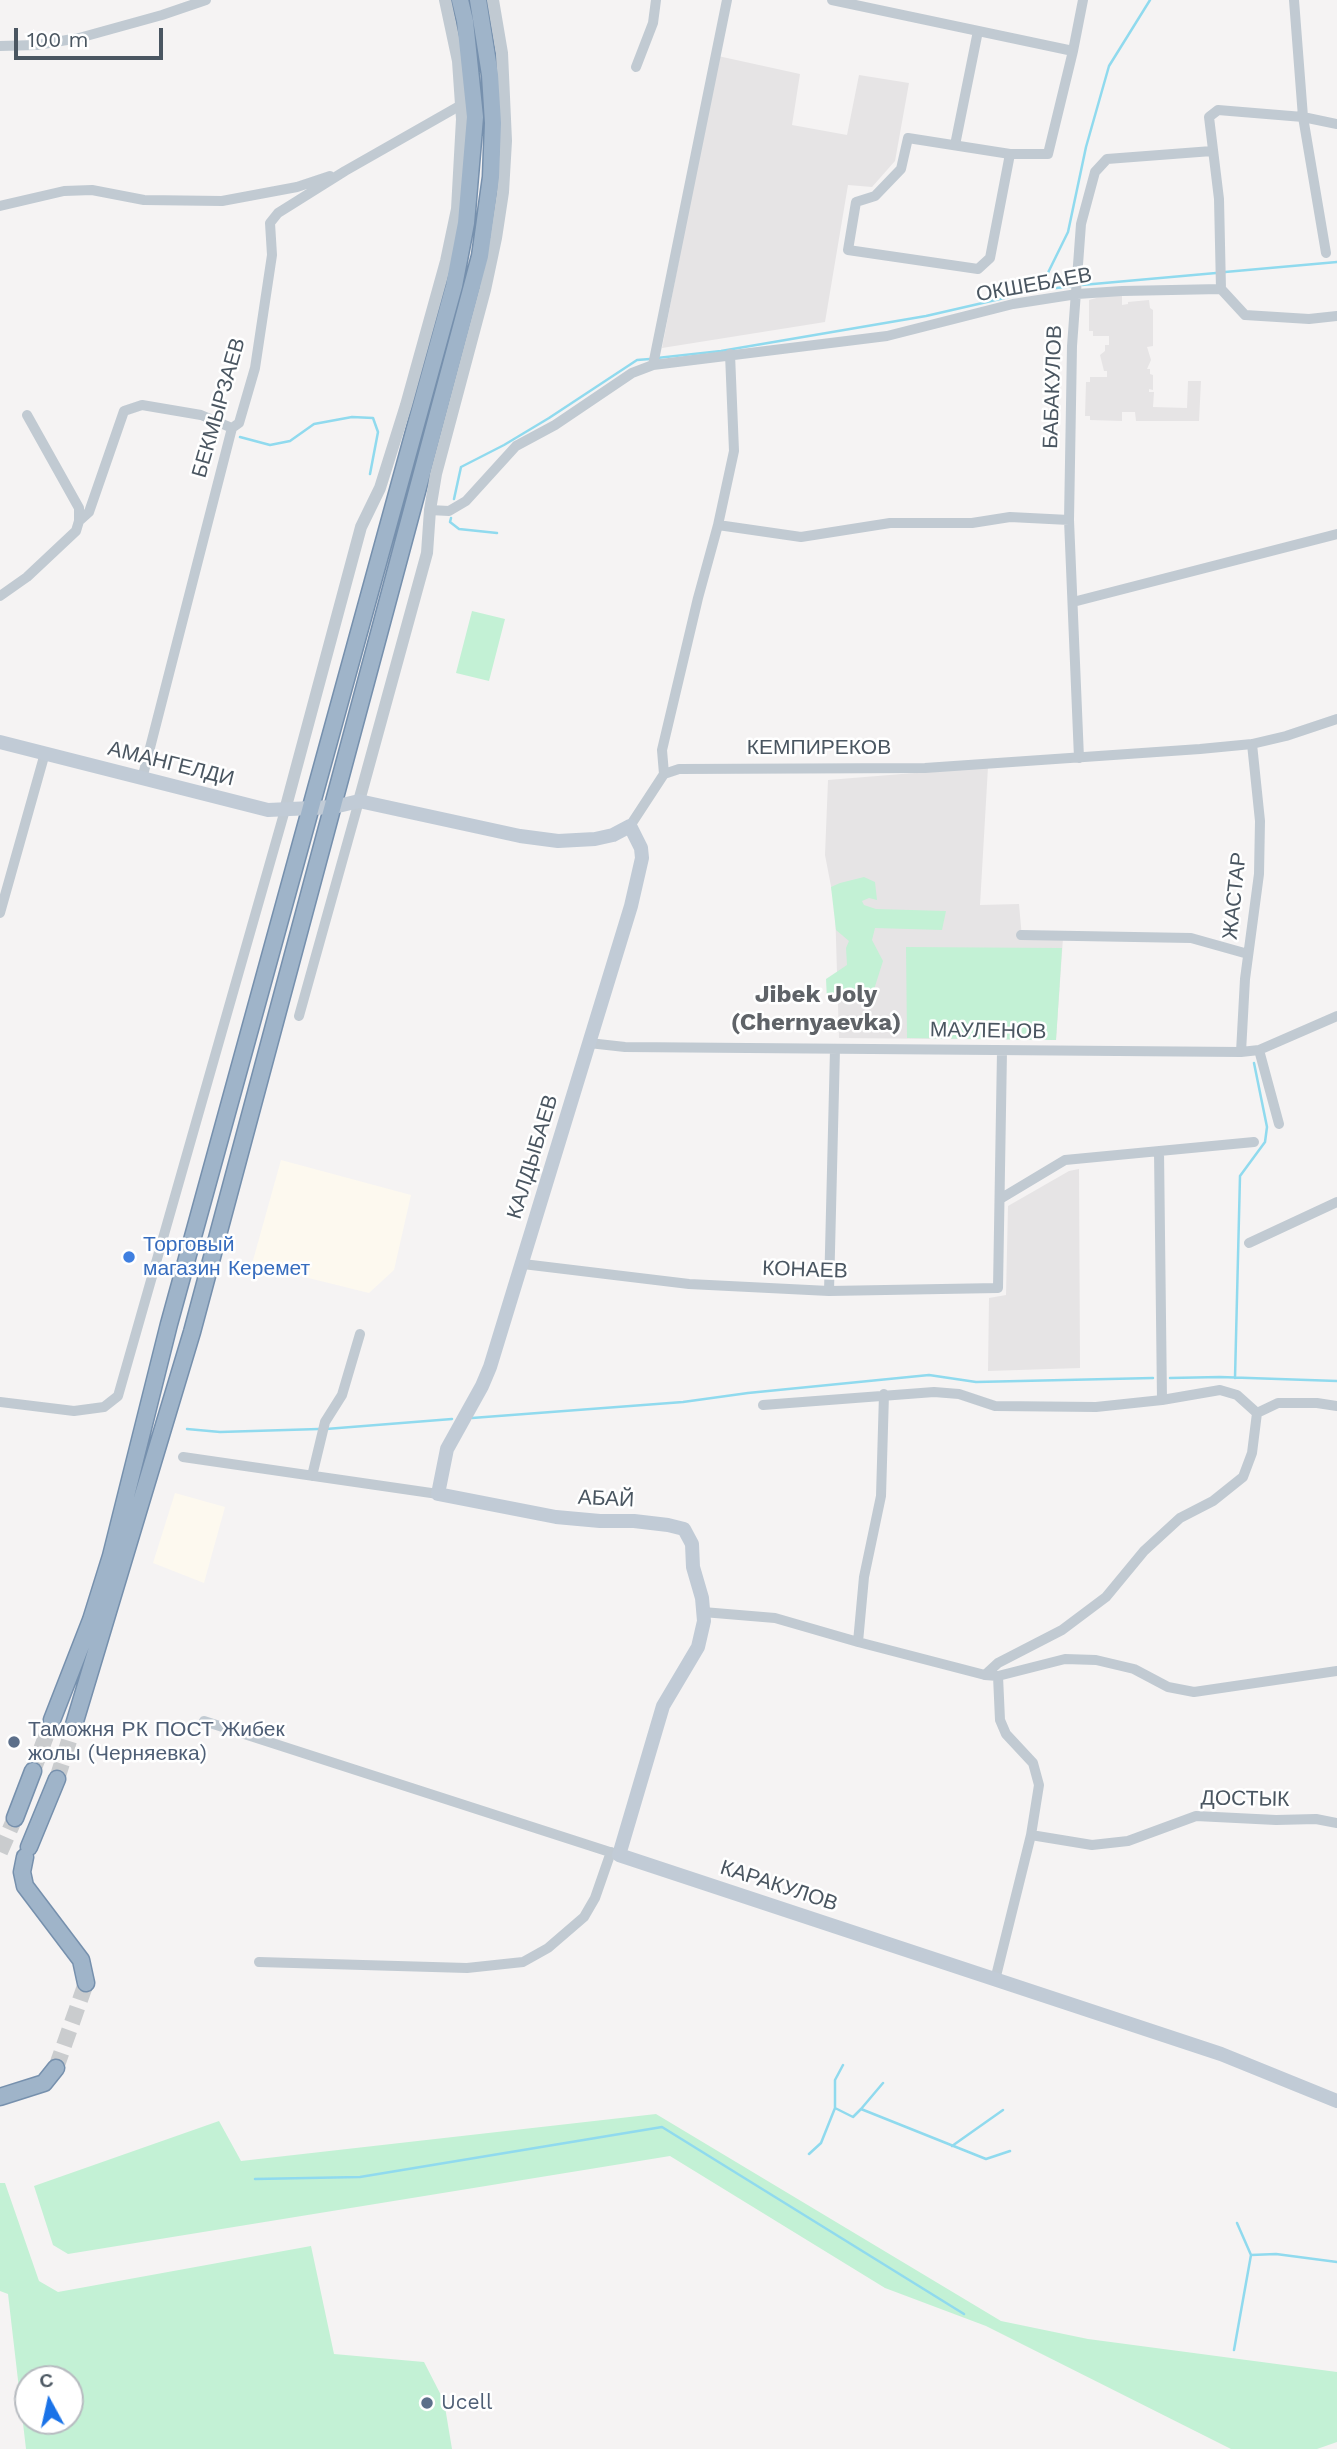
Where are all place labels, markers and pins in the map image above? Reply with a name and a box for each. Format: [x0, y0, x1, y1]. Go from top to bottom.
place label: Торговый магазин Керемет [143, 1232, 310, 1282]
marker: Торговый магазин Керемет [121, 1249, 137, 1265]
place label: Таможня РК ПОСТ Жибек жолы (Черняевка) [28, 1717, 285, 1767]
marker: Таможня РК ПОСТ Жибек жолы (Черняевка) [6, 1734, 22, 1750]
place label: Ucell [441, 2390, 492, 2416]
marker: Ucell [419, 2395, 435, 2411]

